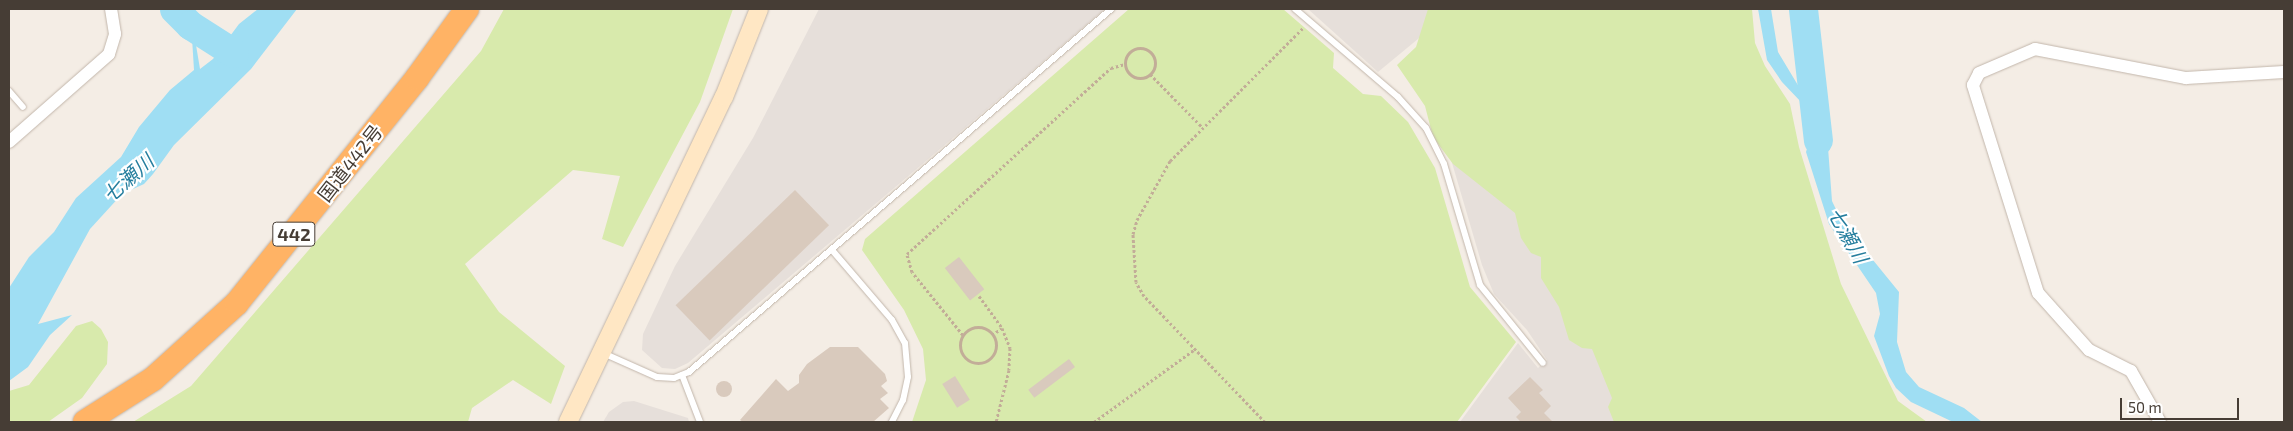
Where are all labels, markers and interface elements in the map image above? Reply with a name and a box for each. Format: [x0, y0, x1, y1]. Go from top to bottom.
street label: 国道442号 [313, 120, 387, 206]
water label: 七瀬川 [98, 149, 158, 207]
water label: 七瀬川 [1823, 203, 1873, 267]
road number: 442 [272, 218, 316, 250]
scale bar [2123, 388, 2242, 420]
text: 50 m [2128, 398, 2162, 416]

